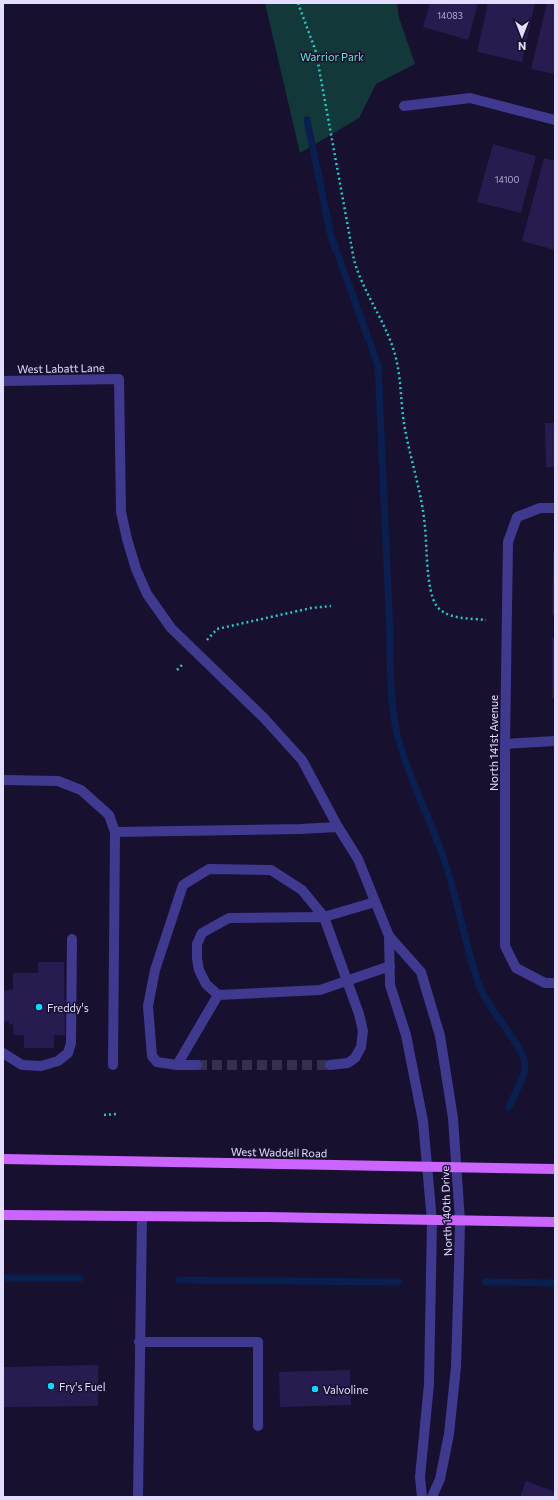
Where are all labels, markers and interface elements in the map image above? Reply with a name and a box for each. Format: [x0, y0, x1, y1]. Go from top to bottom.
house number: 14083 [437, 10, 463, 21]
north arrow [502, 16, 542, 56]
text: N [518, 40, 526, 53]
park label: Warrior Park [300, 50, 364, 63]
house number: 14100 [495, 174, 519, 185]
street label: West Labatt Lane [17, 361, 105, 375]
street label: North 141st Avenue [487, 695, 500, 791]
place label: Freddy's [47, 1001, 89, 1014]
marker: Freddy's [34, 1002, 44, 1012]
street label: West Waddell Road [231, 1145, 327, 1159]
street label: North 140th Drive [438, 1166, 454, 1256]
place label: Fry's Fuel [59, 1380, 105, 1393]
marker: Fry's Fuel [46, 1381, 56, 1391]
place label: Valvoline [323, 1383, 368, 1396]
marker: Valvoline [310, 1384, 320, 1394]

